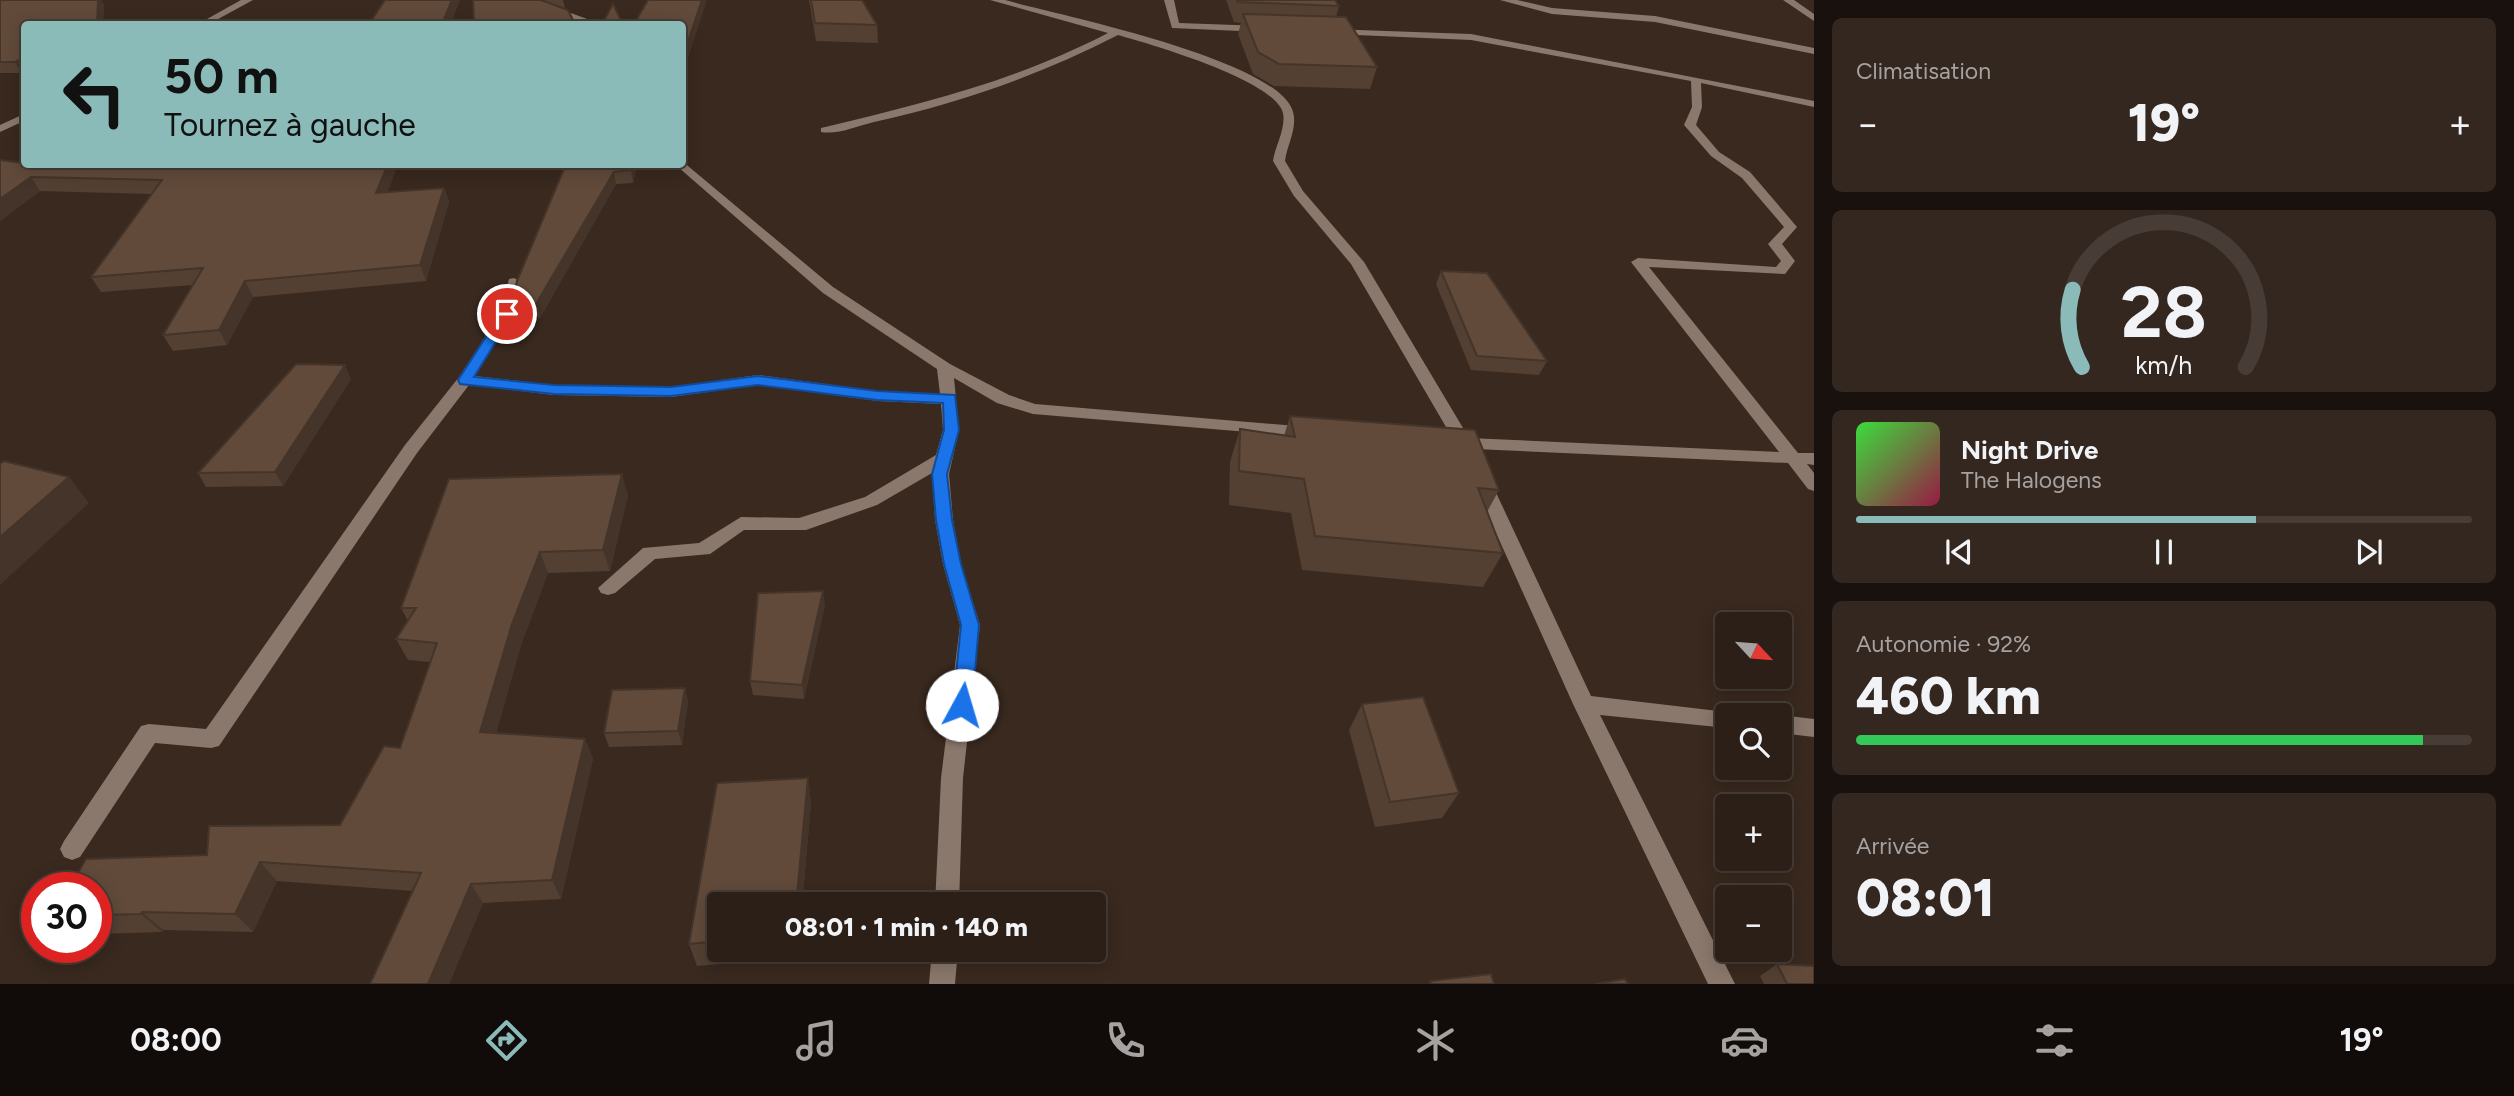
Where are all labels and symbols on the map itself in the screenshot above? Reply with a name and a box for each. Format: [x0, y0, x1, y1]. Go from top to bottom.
pin [477, 284, 537, 344]
north arrow [1715, 612, 1792, 690]
position arrow [925, 668, 999, 742]
speed limit sign: 30 [21, 872, 112, 963]

